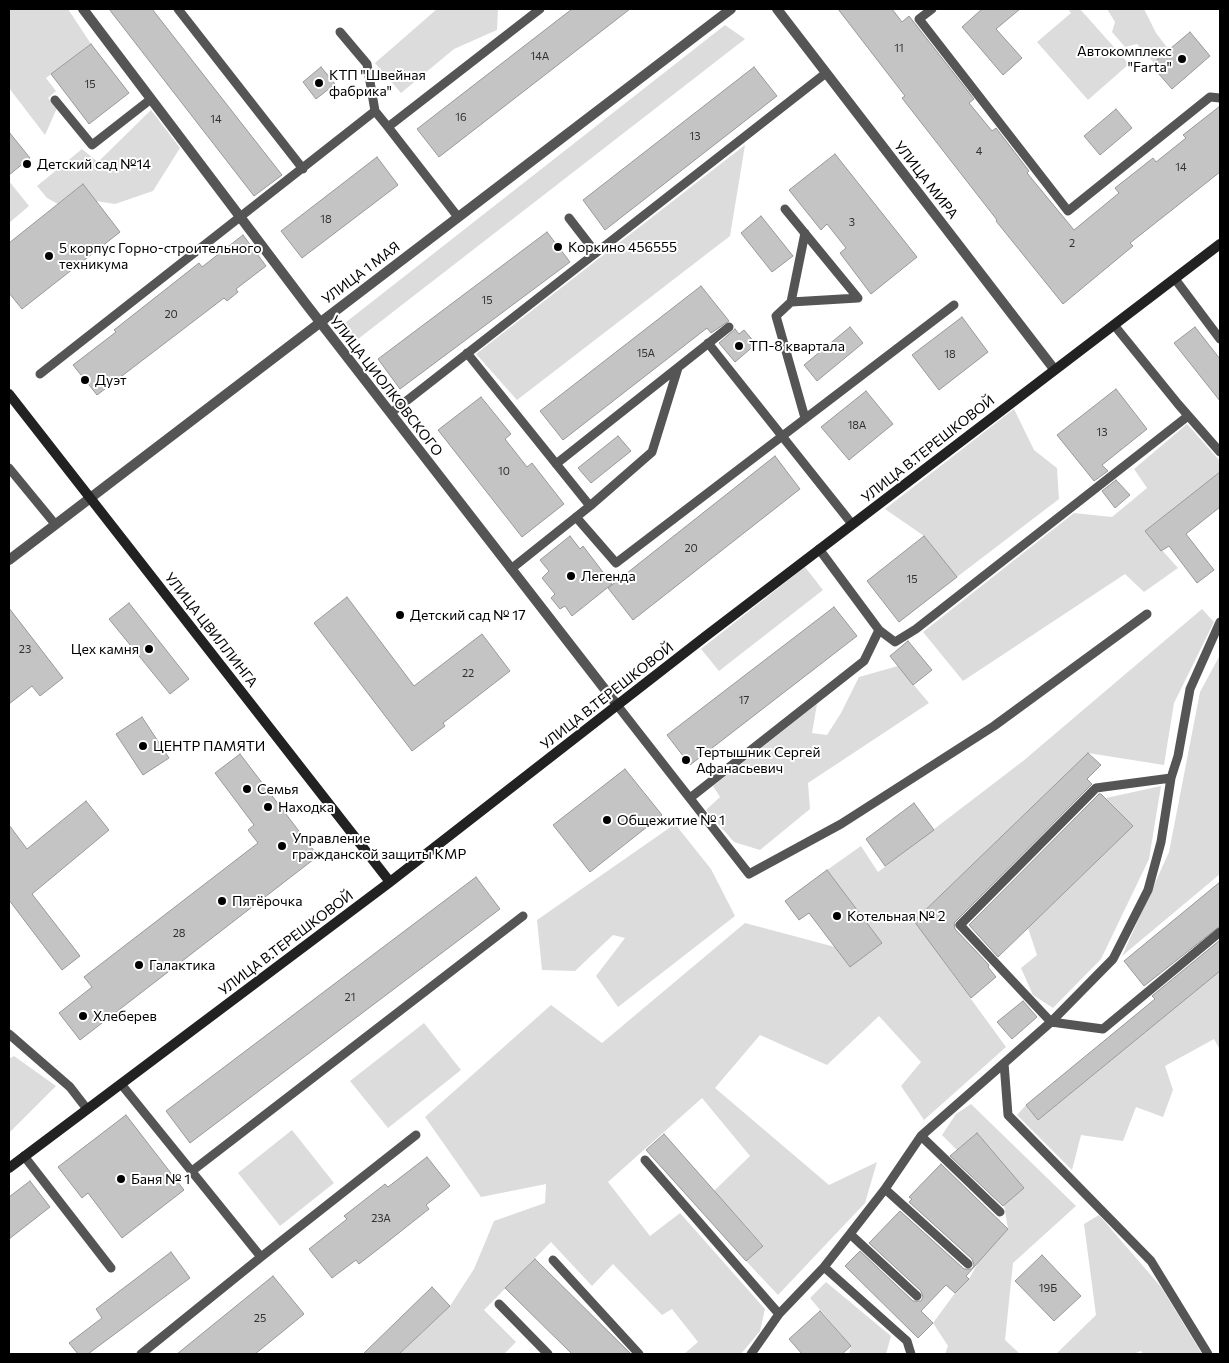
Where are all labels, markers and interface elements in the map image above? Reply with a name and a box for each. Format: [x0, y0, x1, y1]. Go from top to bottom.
house number: 11 [894, 41, 904, 55]
place label: Автокомплекс "Farta" [1077, 43, 1172, 75]
house number: 14А [531, 49, 549, 63]
marker: Автокомплекс "Farta" [1176, 53, 1188, 65]
place label: КТП "Швейная фабрика" [329, 67, 426, 100]
house number: 15 [84, 77, 96, 91]
marker: КТП "Швейная фабрика" [313, 77, 325, 89]
house number: 16 [455, 110, 467, 124]
house number: 14 [210, 112, 222, 126]
house number: 13 [690, 129, 700, 143]
street label: УЛИЦА МИРА [890, 138, 962, 222]
house number: 4 [976, 144, 982, 158]
place label: Детский сад №14 [37, 156, 151, 172]
marker: Детский сад №14 [21, 158, 33, 170]
house number: 14 [1175, 160, 1187, 174]
house number: 18 [320, 212, 332, 226]
house number: 3 [849, 215, 855, 229]
house number: 2 [1069, 236, 1075, 250]
street label: УЛИЦА 1 МАЯ [319, 238, 403, 308]
place label: Коркино 456555 [568, 239, 677, 255]
place label: 5 корпус Горно-строительного техникума [59, 240, 262, 272]
marker: Коркино 456555 [552, 241, 564, 253]
marker: 5 корпус Горно-строительного техникума [43, 250, 55, 262]
house number: 15 [481, 293, 493, 307]
house number: 20 [164, 307, 178, 321]
street label: УЛИЦА ЦИОЛКОВСКОГО [326, 312, 446, 460]
place label: ТП-8 квартала [749, 338, 845, 354]
marker: ТП-8 квартала [733, 340, 745, 352]
house number: 15А [637, 346, 655, 360]
house number: 18 [944, 347, 956, 361]
place label: Дуэт [95, 372, 127, 388]
marker: Дуэт [79, 374, 91, 386]
street label: УЛИЦА В.ТЕРЕШКОВОЙ [858, 392, 998, 506]
house number: 18А [848, 418, 866, 432]
house number: 13 [1097, 425, 1107, 439]
house number: 10 [498, 464, 510, 478]
house number: 20 [684, 541, 698, 555]
place label: Легенда [581, 568, 636, 584]
street label: УЛИЦА ЦВИЛЛИНГА [161, 569, 261, 691]
marker: Легенда [565, 570, 577, 582]
house number: 15 [906, 572, 918, 586]
place label: Детский сад № 17 [410, 607, 526, 623]
marker: Детский сад № 17 [394, 609, 406, 621]
street label: УЛИЦА В.ТЕРЕШКОВОЙ [537, 639, 677, 753]
place label: Цех камня [71, 641, 139, 657]
house number: 23 [19, 642, 31, 656]
marker: Цех камня [143, 643, 155, 655]
house number: 22 [462, 666, 474, 680]
house number: 17 [739, 693, 749, 707]
place label: ЦЕНТР ПАМЯТИ [153, 738, 265, 754]
marker: ЦЕНТР ПАМЯТИ [137, 740, 149, 752]
place label: Тертышник Сергей Афанасьевич [696, 744, 821, 776]
marker: Тертышник Сергей Афанасьевич [680, 754, 692, 766]
place label: Семья [257, 781, 298, 797]
marker: Семья [241, 783, 253, 795]
place label: Находка [278, 799, 334, 815]
marker: Находка [262, 801, 274, 813]
place label: Общежитие № 1 [617, 812, 725, 828]
marker: Общежитие № 1 [601, 814, 613, 826]
place label: Управление гражданской защиты КМР [292, 830, 466, 862]
marker: Управление гражданской защиты КМР [276, 840, 288, 852]
street label: УЛИЦА В.ТЕРЕШКОВОЙ [215, 887, 357, 999]
place label: Пятёрочка [232, 893, 302, 909]
marker: Пятёрочка [216, 895, 228, 907]
place label: Котельная № 2 [847, 908, 945, 924]
marker: Котельная № 2 [831, 910, 843, 922]
house number: 28 [173, 926, 185, 940]
place label: Галактика [149, 957, 215, 973]
marker: Галактика [133, 959, 145, 971]
house number: 21 [345, 990, 355, 1004]
place label: Хлеберев [93, 1008, 157, 1024]
marker: Хлеберев [77, 1010, 89, 1022]
place label: Баня № 1 [131, 1171, 190, 1187]
marker: Баня № 1 [115, 1173, 127, 1185]
house number: 23А [371, 1211, 391, 1225]
house number: 19Б [1039, 1281, 1057, 1295]
house number: 25 [254, 1311, 266, 1325]

